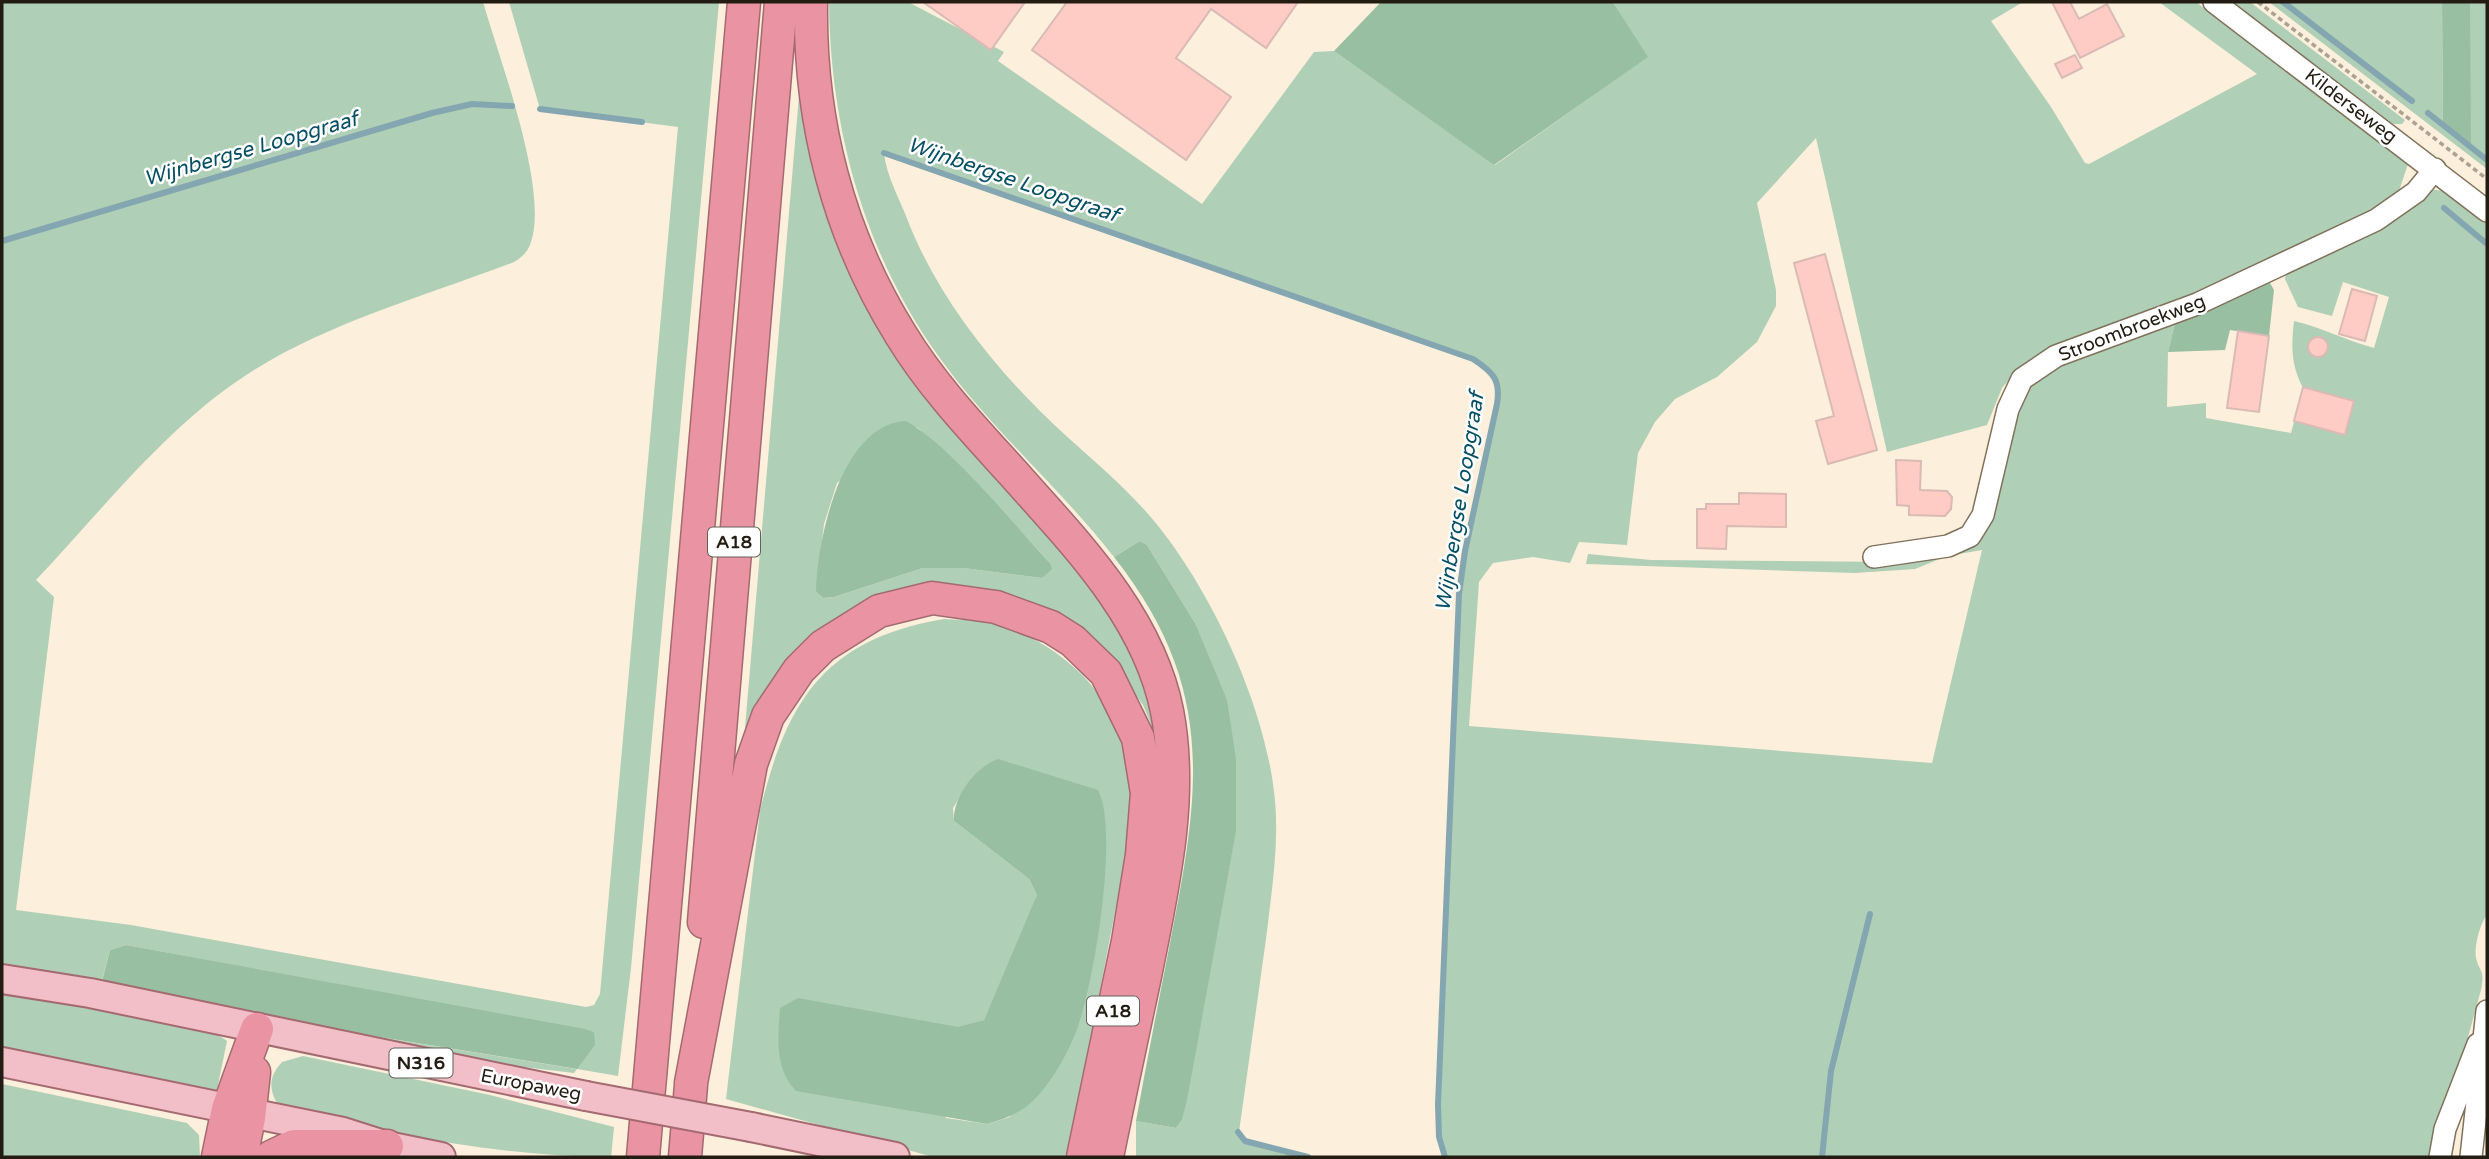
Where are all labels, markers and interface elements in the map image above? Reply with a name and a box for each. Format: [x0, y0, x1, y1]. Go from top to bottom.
street label: Kilderseweg [2301, 64, 2401, 148]
water label: Wijnbergse Loopgraaf [141, 105, 365, 192]
water label: Wijnbergse Loopgraaf [904, 132, 1126, 229]
street label: Stroombroekweg [2056, 290, 2208, 366]
water label: Wijnbergse Loopgraaf [1430, 387, 1490, 613]
road number: A18 [708, 528, 760, 556]
road number: A18 [1087, 996, 1139, 1026]
road number: N316 [390, 1048, 452, 1078]
street label: Europaweg [479, 1064, 583, 1106]

